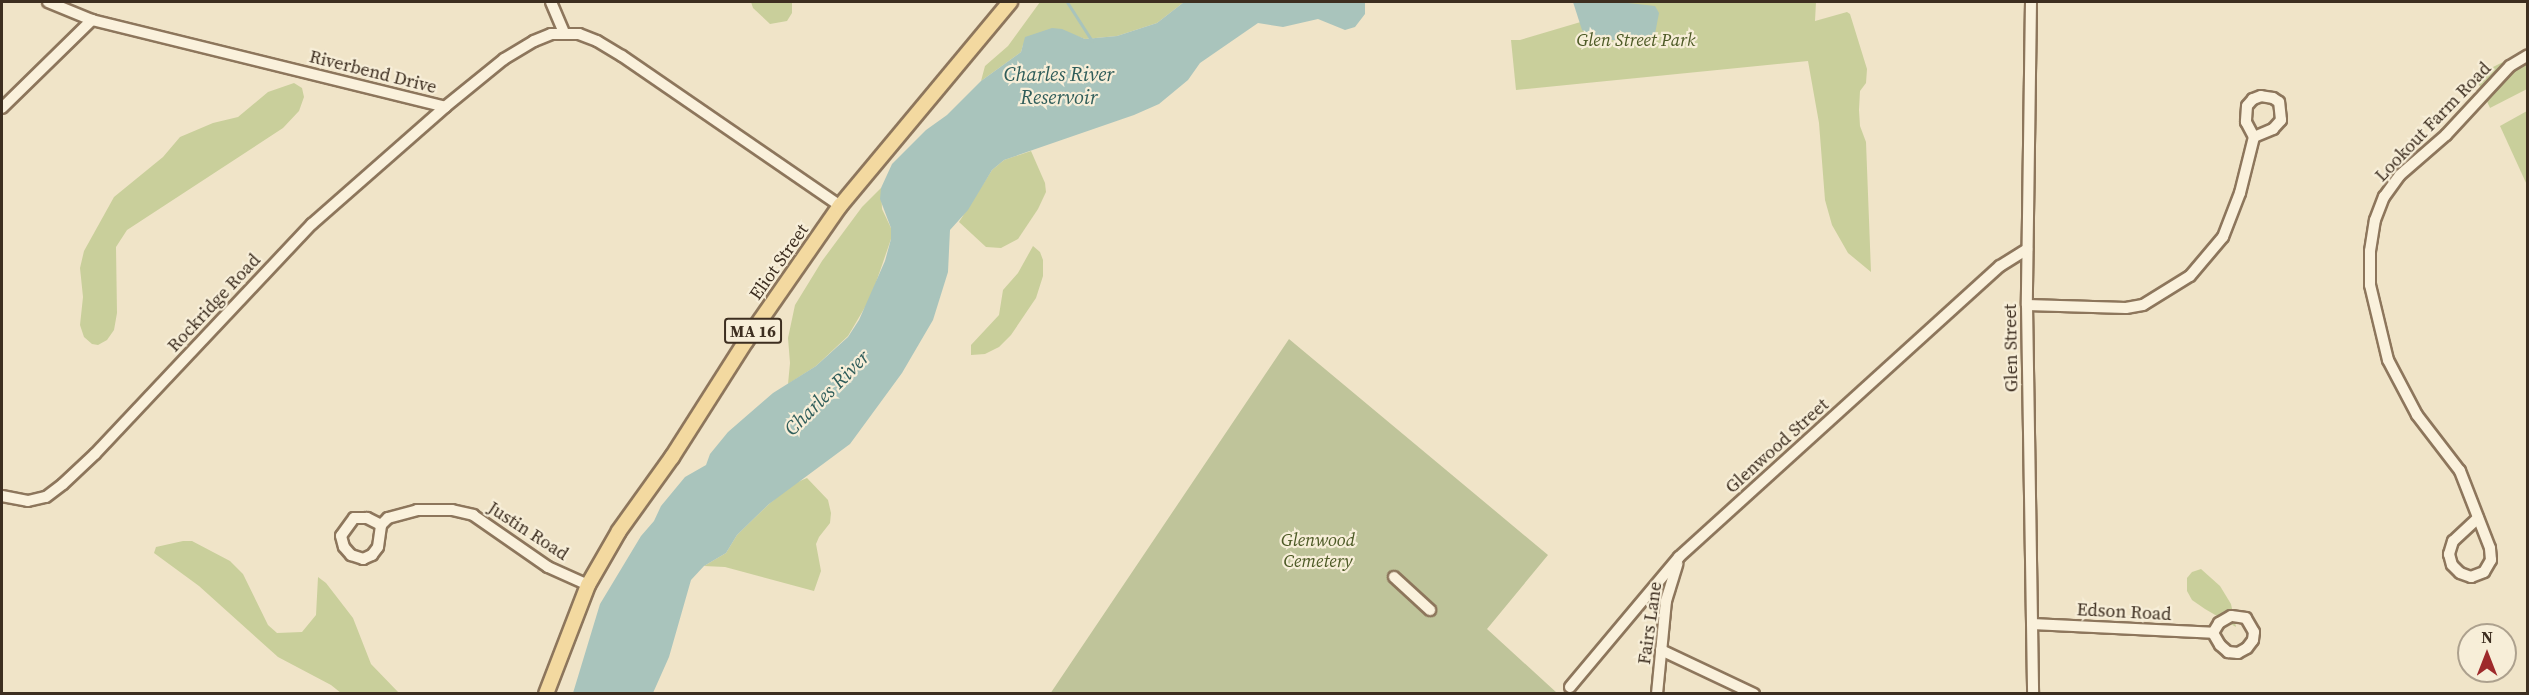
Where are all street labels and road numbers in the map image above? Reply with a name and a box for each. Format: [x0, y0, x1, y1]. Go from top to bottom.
street label: Riverbend Drive [307, 46, 439, 98]
street label: Lookout Farm Road [2370, 58, 2496, 186]
street label: Eliot Street [745, 220, 813, 304]
street label: Rockridge Road [163, 249, 265, 357]
street label: Glen Street [1999, 304, 2023, 392]
road number: MA 16 [723, 318, 783, 344]
street label: Glenwood Street [1721, 394, 1833, 498]
street label: Justin Road [484, 497, 572, 565]
street label: Fairs Lane [1633, 580, 1667, 666]
street label: Edson Road [2076, 599, 2172, 625]

